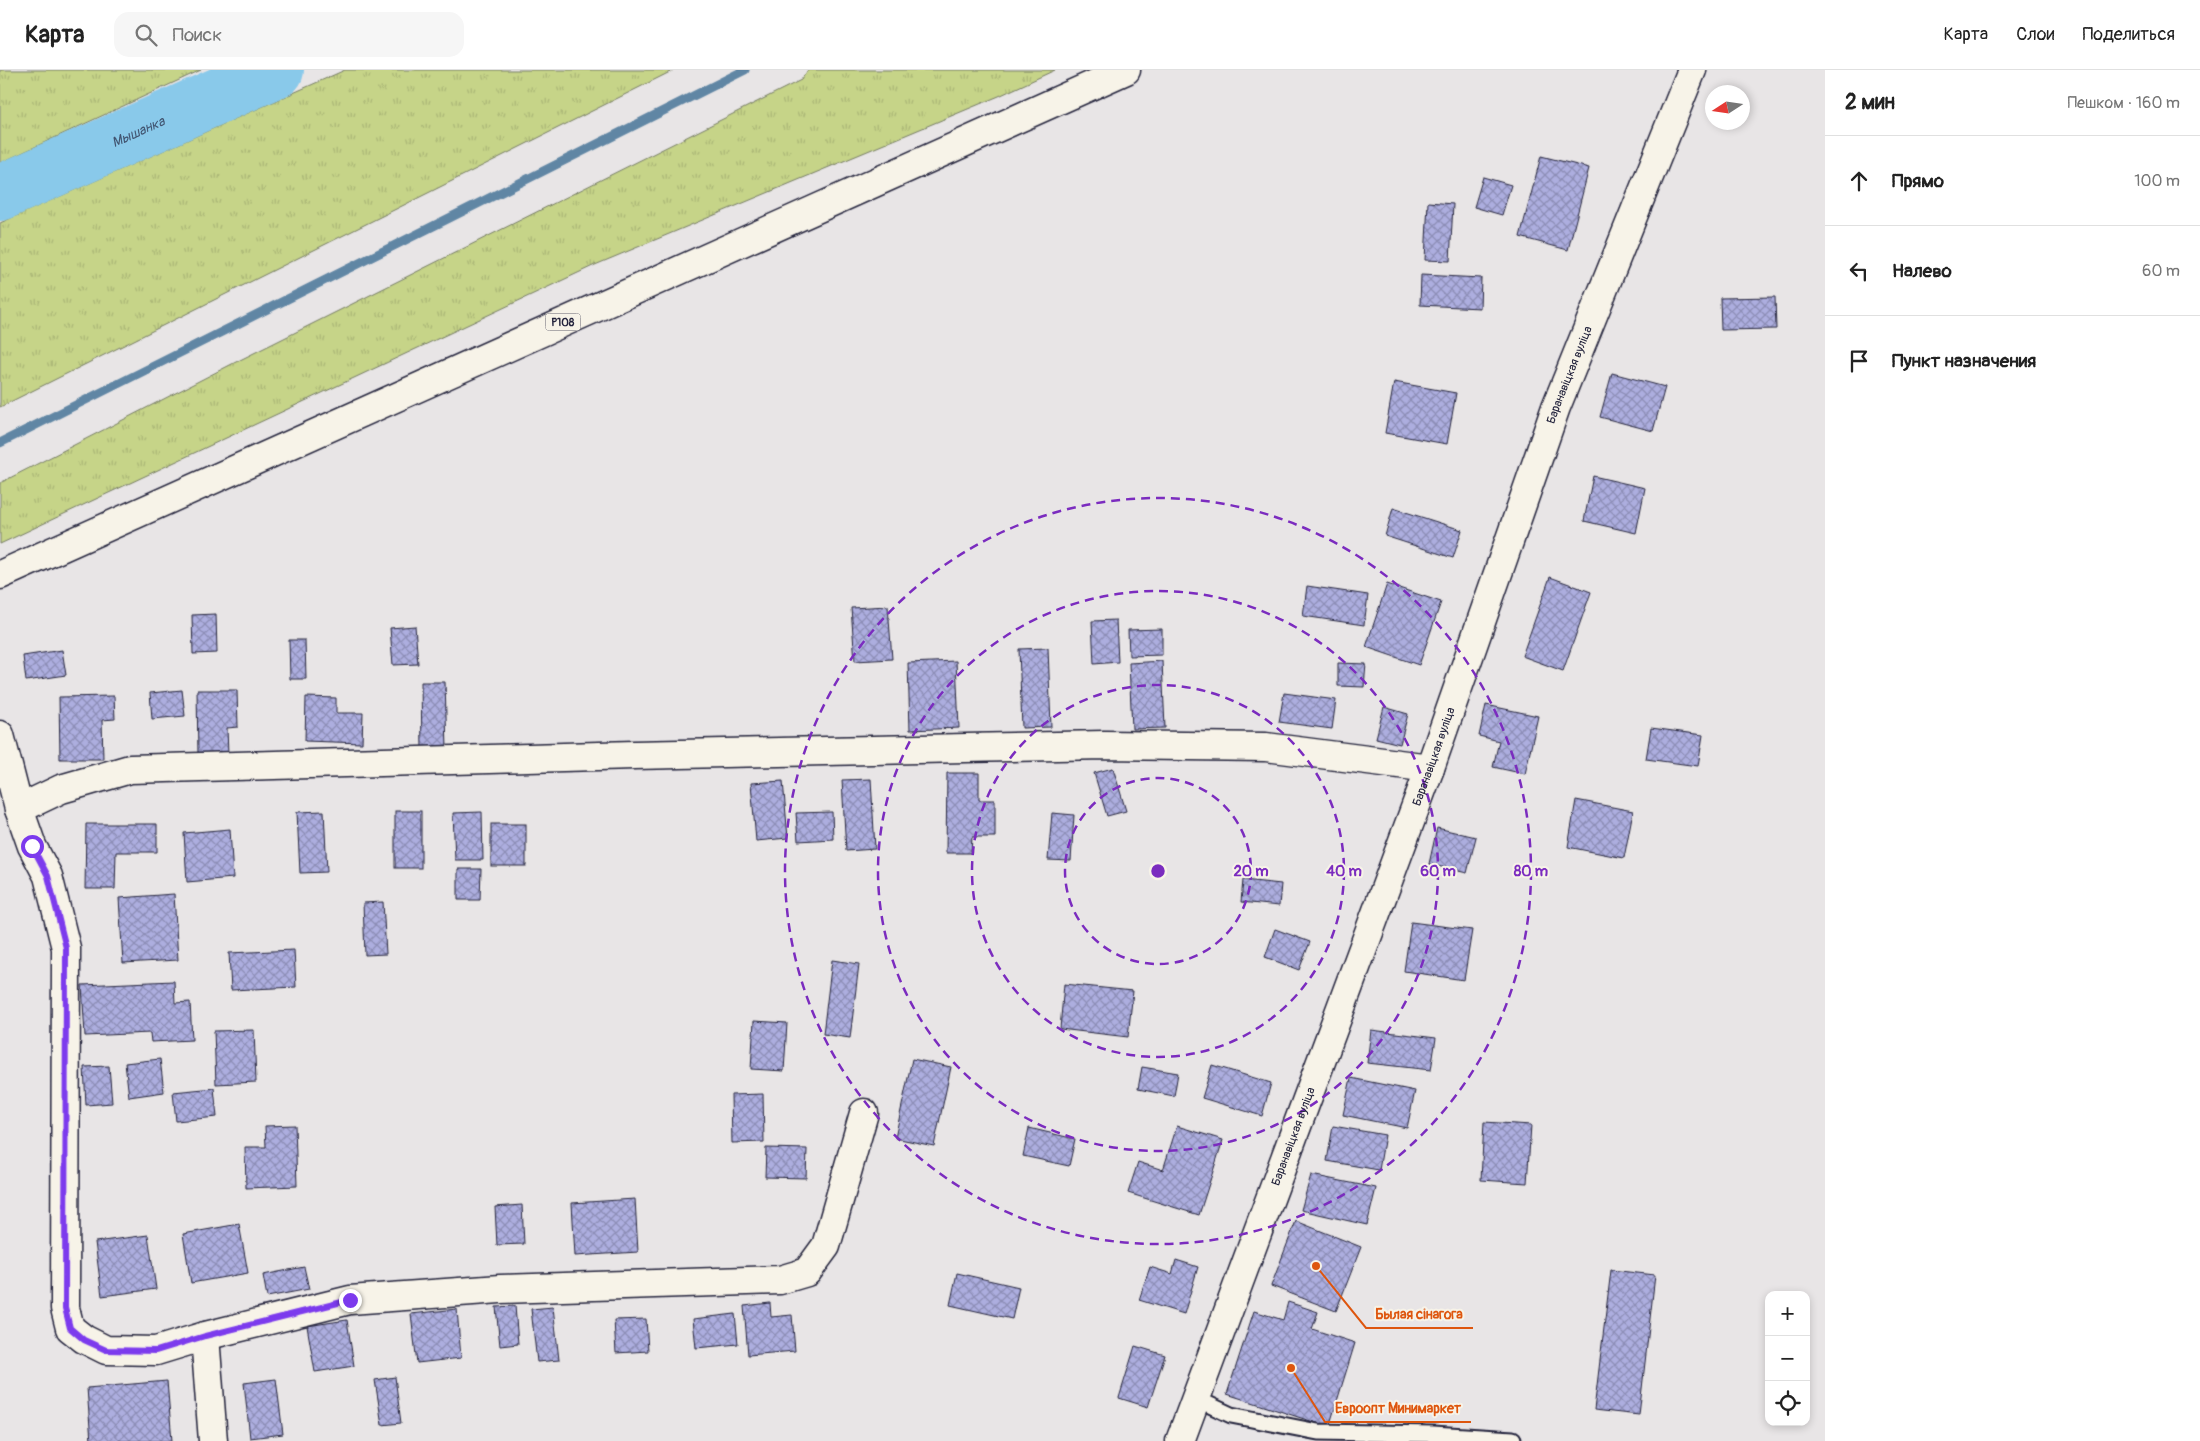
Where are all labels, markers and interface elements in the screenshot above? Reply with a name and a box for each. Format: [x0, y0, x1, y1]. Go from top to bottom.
search box [114, 12, 464, 57]
text: Карта [25, 20, 84, 49]
icon: search [132, 21, 160, 49]
text: Поиск [172, 23, 222, 47]
text: Карта [1944, 23, 1988, 46]
text: Слои [2016, 23, 2054, 46]
text: Поделиться [2082, 23, 2175, 46]
north arrow [1705, 85, 1750, 130]
text: 2 мин [1845, 89, 1895, 116]
text: Пешком · 160 m [2068, 93, 2180, 113]
water label: Мышанка [109, 112, 168, 151]
icon: ahead [1845, 167, 1873, 195]
text: Прямо [1892, 169, 1944, 193]
text: 100 m [2134, 171, 2180, 191]
icon: left [1845, 257, 1873, 285]
text: Налево [1892, 259, 1952, 283]
text: 60 m [2142, 261, 2180, 281]
road number: Р108 [546, 313, 580, 330]
street label: Баранавіцкая вуліца [1543, 323, 1596, 426]
icon: arrive [1845, 347, 1873, 375]
text: Пункт назначения [1892, 349, 2036, 373]
street label: Баранавіцкая вуліца [1409, 705, 1458, 808]
route start [21, 835, 44, 858]
centre of rings [1149, 862, 1167, 880]
text: 20 m [1233, 862, 1269, 881]
text: 40 m [1326, 862, 1362, 881]
text: 60 m [1420, 862, 1456, 881]
text: 80 m [1514, 862, 1548, 881]
street label: Баранавіцкая вуліца [1268, 1085, 1318, 1188]
route end [339, 1289, 362, 1312]
map controls [1765, 1291, 1810, 1426]
button: + [1765, 1291, 1810, 1336]
callout: Былая сінагога [1366, 1299, 1473, 1328]
text: Былая сінагога [1375, 1306, 1463, 1323]
button: − [1765, 1336, 1810, 1381]
button: locate [1765, 1381, 1810, 1426]
callout: Евроопт Минимаркет [1325, 1393, 1471, 1422]
text: Евроопт Минимаркет [1335, 1400, 1462, 1417]

